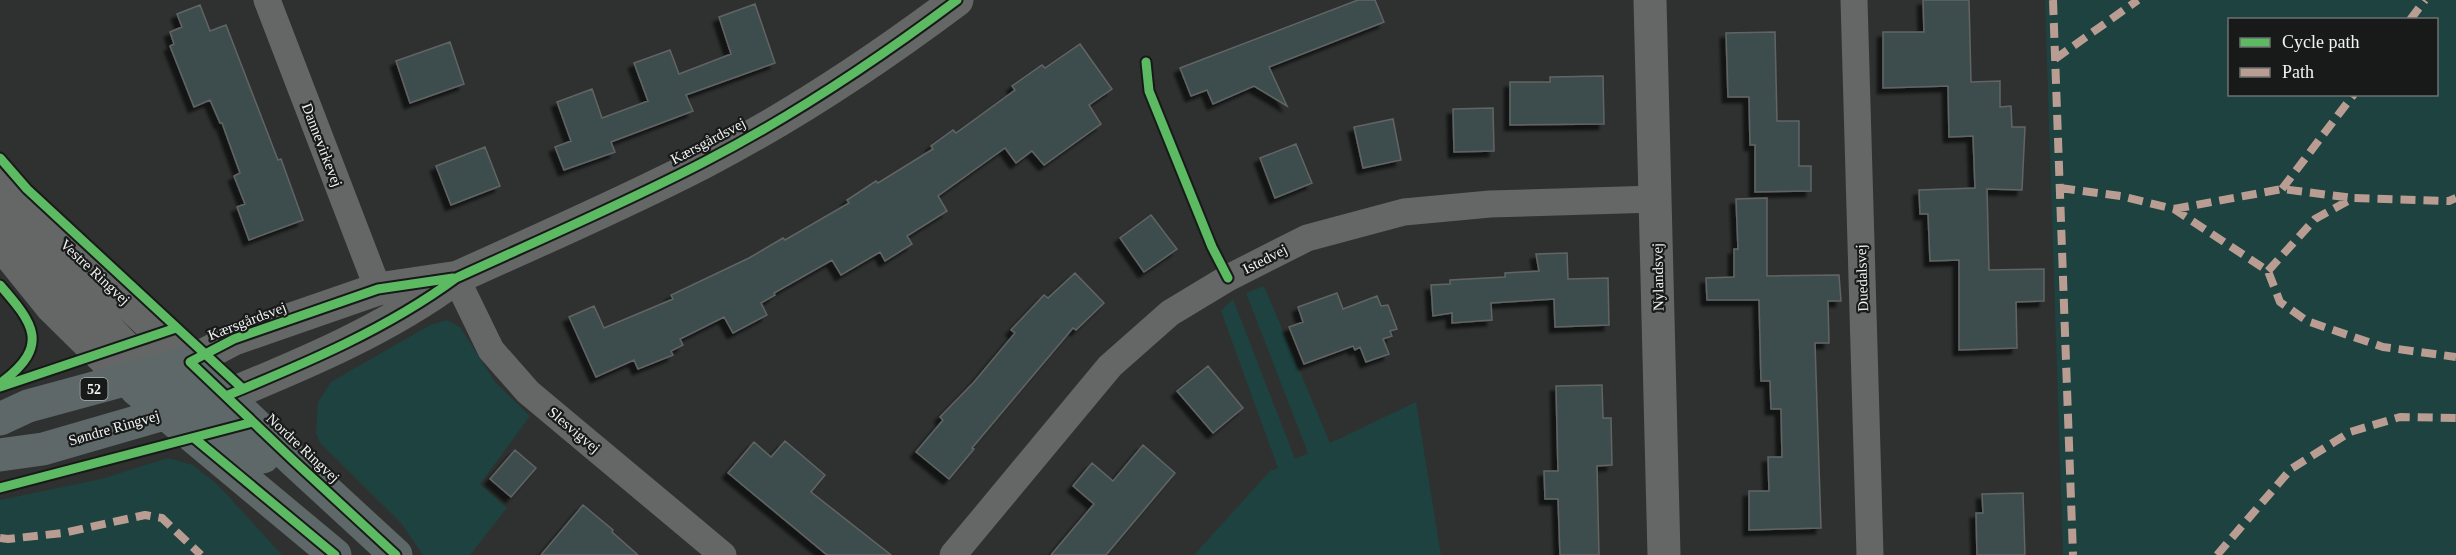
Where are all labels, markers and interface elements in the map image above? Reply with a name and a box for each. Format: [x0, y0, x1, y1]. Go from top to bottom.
legend [2228, 18, 2438, 96]
text: Cycle path [2282, 32, 2359, 52]
text: Path [2282, 62, 2314, 82]
street label: Dannevirkevej [299, 101, 345, 189]
street label: Kærsgårdsvej [668, 115, 748, 167]
street label: Vestre Ringvej [57, 236, 133, 308]
street label: Istedvej [1240, 241, 1290, 277]
street label: Nylandsvej [1649, 243, 1667, 311]
street label: Duedalsvej [1853, 244, 1871, 312]
street label: Kærsgårdsvej [206, 299, 288, 343]
road number: 52 [80, 378, 107, 400]
street label: Slesvigvej [545, 404, 603, 456]
street label: Søndre Ringvej [67, 407, 161, 449]
street label: Nordre Ringvej [263, 410, 343, 486]

